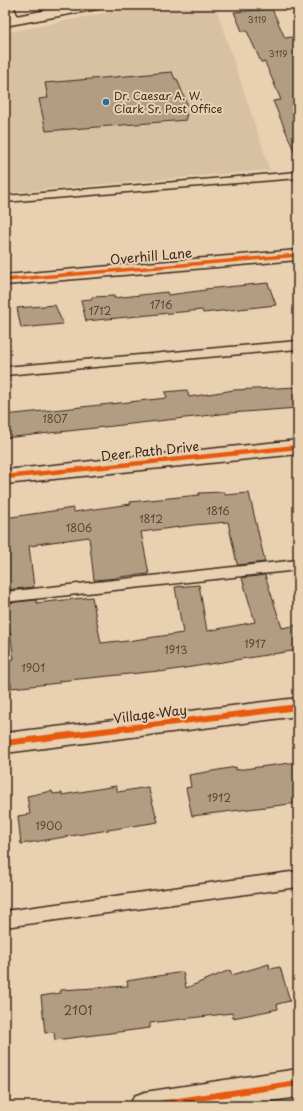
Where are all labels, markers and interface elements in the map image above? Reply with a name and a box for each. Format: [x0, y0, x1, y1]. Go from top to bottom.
house number: 3119 [248, 12, 266, 26]
house number: 3119 [269, 46, 287, 60]
place label: Dr. Caesar A. W. Clark Sr. Post Office [114, 87, 223, 117]
marker: Dr. Caesar A. W. Clark Sr. Post Office [101, 97, 111, 107]
street label: Overhill Lane [109, 242, 193, 269]
house number: 1716 [150, 296, 173, 313]
house number: 1712 [89, 302, 112, 319]
house number: 1807 [42, 410, 68, 427]
street label: Deer Path Drive [100, 436, 200, 465]
house number: 1816 [206, 502, 230, 519]
house number: 1812 [139, 510, 163, 527]
house number: 1806 [66, 519, 92, 536]
house number: 1917 [244, 635, 266, 652]
house number: 1913 [165, 641, 187, 658]
house number: 1901 [21, 659, 45, 676]
street label: Village Way [112, 700, 188, 727]
house number: 1912 [207, 789, 231, 806]
house number: 1900 [36, 817, 62, 834]
house number: 2101 [64, 1000, 92, 1019]

